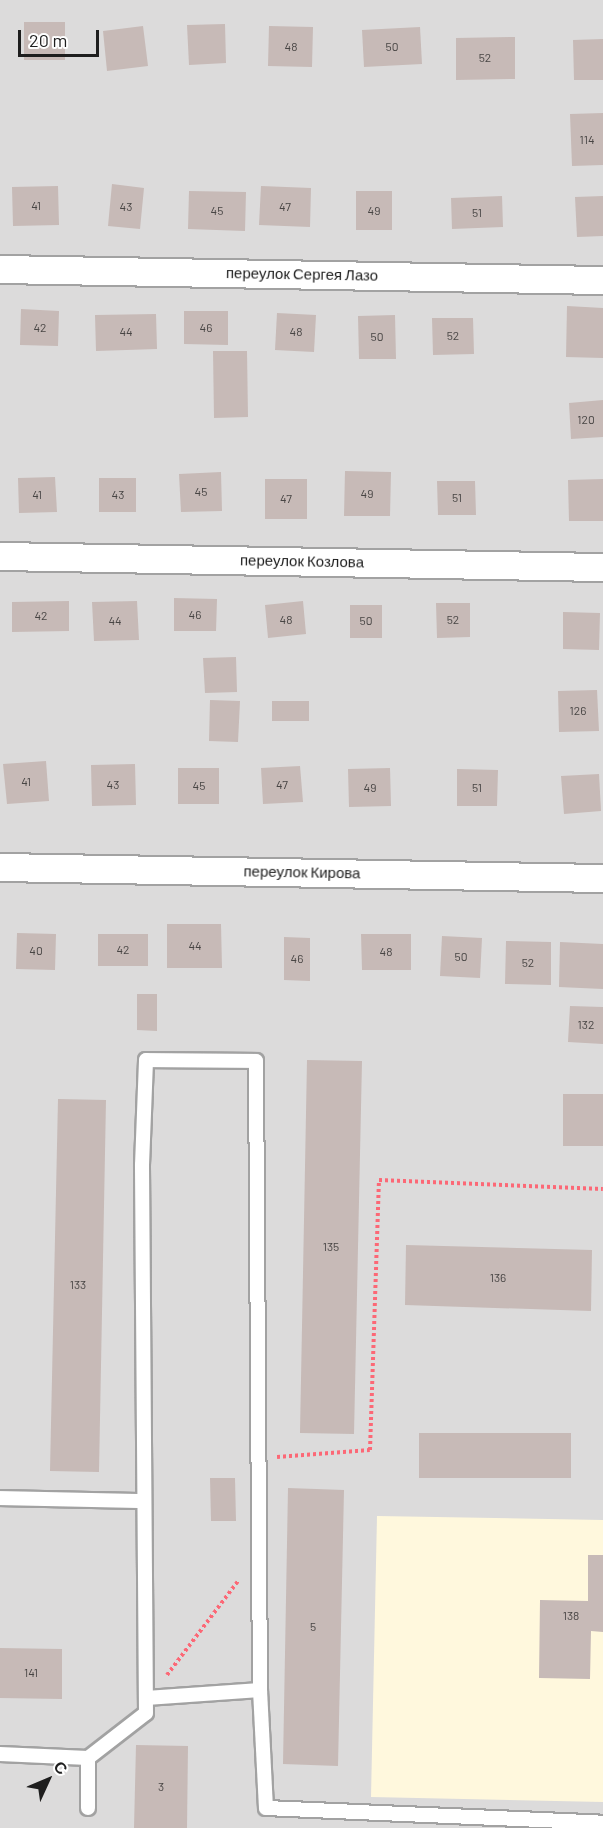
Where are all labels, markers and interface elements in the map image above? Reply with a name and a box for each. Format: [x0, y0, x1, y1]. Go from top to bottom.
scale bar [21, 18, 102, 56]
text: 20 m [29, 29, 67, 51]
house number: 48 [285, 40, 297, 54]
house number: 50 [386, 40, 398, 54]
house number: 52 [479, 51, 491, 65]
house number: 114 [579, 133, 595, 147]
house number: 41 [31, 199, 41, 213]
house number: 43 [120, 200, 132, 214]
house number: 47 [279, 200, 291, 214]
house number: 45 [211, 204, 223, 218]
house number: 49 [368, 204, 380, 218]
house number: 51 [472, 206, 482, 220]
street label: переулок Сергея Лазо [226, 264, 378, 284]
house number: 42 [33, 321, 47, 335]
house number: 46 [200, 321, 212, 335]
house number: 44 [119, 325, 133, 339]
house number: 48 [290, 325, 302, 339]
house number: 52 [447, 329, 459, 343]
house number: 50 [371, 330, 383, 344]
house number: 120 [577, 413, 595, 427]
house number: 45 [195, 485, 207, 499]
house number: 49 [361, 487, 373, 501]
house number: 41 [32, 488, 42, 502]
house number: 43 [112, 488, 124, 502]
house number: 51 [452, 491, 462, 505]
house number: 47 [280, 492, 292, 506]
street label: переулок Козлова [240, 551, 364, 571]
house number: 46 [189, 608, 201, 622]
house number: 42 [34, 609, 48, 623]
house number: 48 [280, 613, 292, 627]
house number: 52 [447, 613, 459, 627]
house number: 44 [108, 614, 122, 628]
house number: 50 [360, 614, 372, 628]
house number: 126 [570, 704, 586, 718]
house number: 41 [21, 775, 31, 789]
house number: 43 [107, 778, 119, 792]
house number: 47 [276, 778, 288, 792]
house number: 45 [193, 779, 205, 793]
house number: 49 [364, 781, 376, 795]
house number: 51 [472, 781, 482, 795]
street label: переулок Кирова [243, 862, 361, 882]
house number: 44 [188, 939, 202, 953]
house number: 42 [116, 943, 130, 957]
house number: 40 [29, 944, 43, 958]
house number: 48 [380, 945, 392, 959]
house number: 50 [455, 950, 467, 964]
house number: 46 [291, 952, 303, 966]
house number: 52 [522, 956, 534, 970]
house number: 132 [578, 1018, 594, 1032]
house number: 135 [323, 1240, 339, 1254]
house number: 136 [490, 1271, 506, 1285]
house number: 133 [70, 1278, 86, 1292]
house number: 138 [563, 1609, 579, 1623]
house number: 5 [310, 1620, 316, 1634]
house number: 141 [24, 1666, 38, 1680]
north arrow [18, 1750, 78, 1810]
text: С [50, 1756, 72, 1778]
house number: 3 [158, 1780, 164, 1794]

